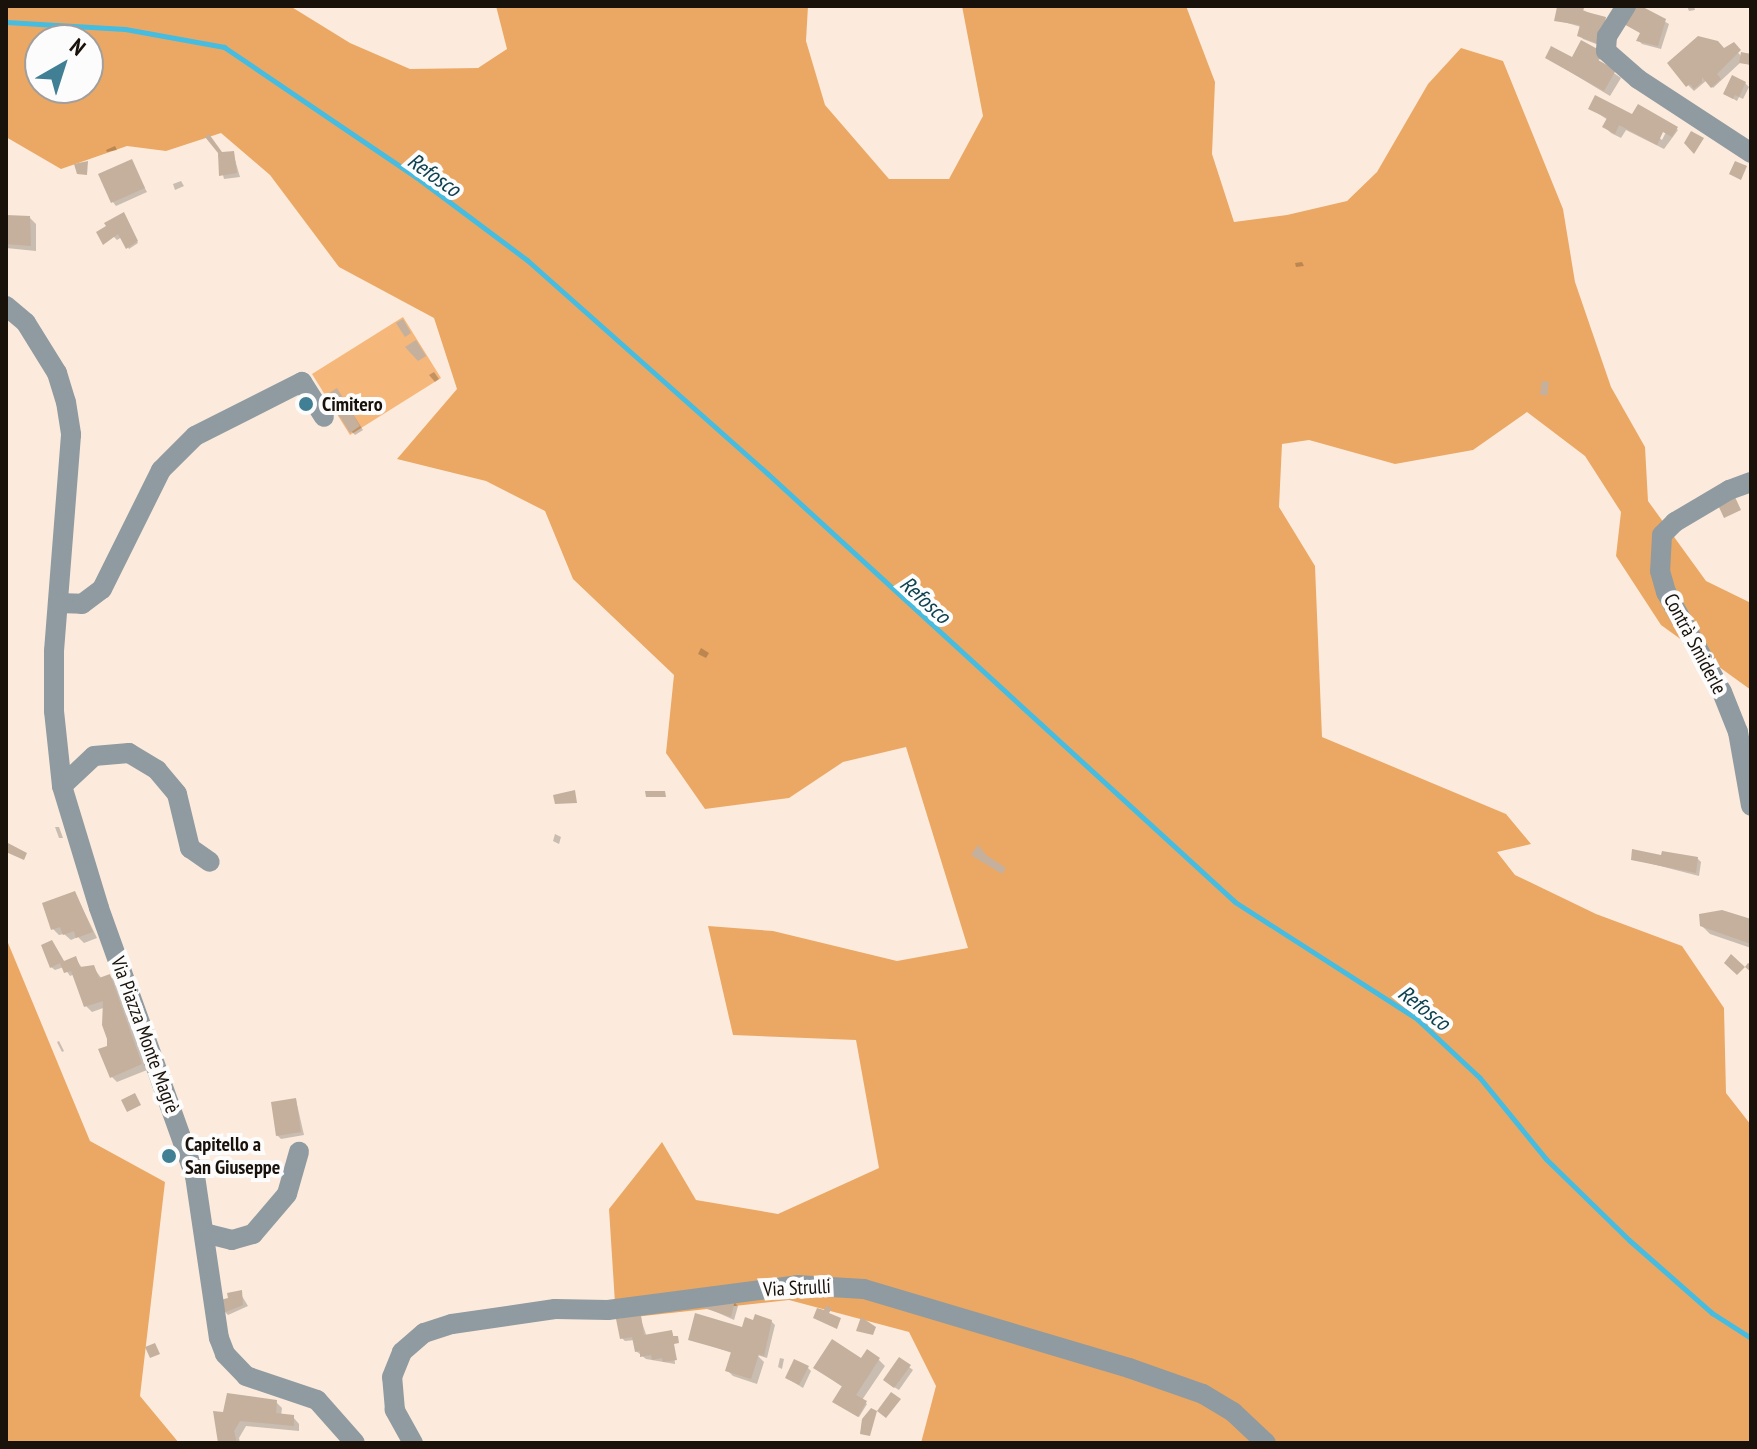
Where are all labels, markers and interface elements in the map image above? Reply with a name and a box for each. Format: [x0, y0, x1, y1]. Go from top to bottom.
north arrow [24, 24, 104, 104]
text: N [64, 32, 91, 62]
water label: Refosco [403, 148, 465, 202]
place label: Cimitero [322, 392, 383, 416]
marker: Cimitero [297, 395, 315, 413]
water label: Refosco [895, 571, 955, 629]
street label: Contrà Smiderle [1658, 590, 1732, 698]
street label: Via Piazza Monte Magrè [106, 953, 184, 1117]
water label: Refosco [1393, 980, 1455, 1036]
place label: Capitello a San Giuseppe [185, 1132, 281, 1179]
marker: Capitello a San Giuseppe [160, 1147, 178, 1165]
street label: Via Strulli [763, 1274, 831, 1302]

